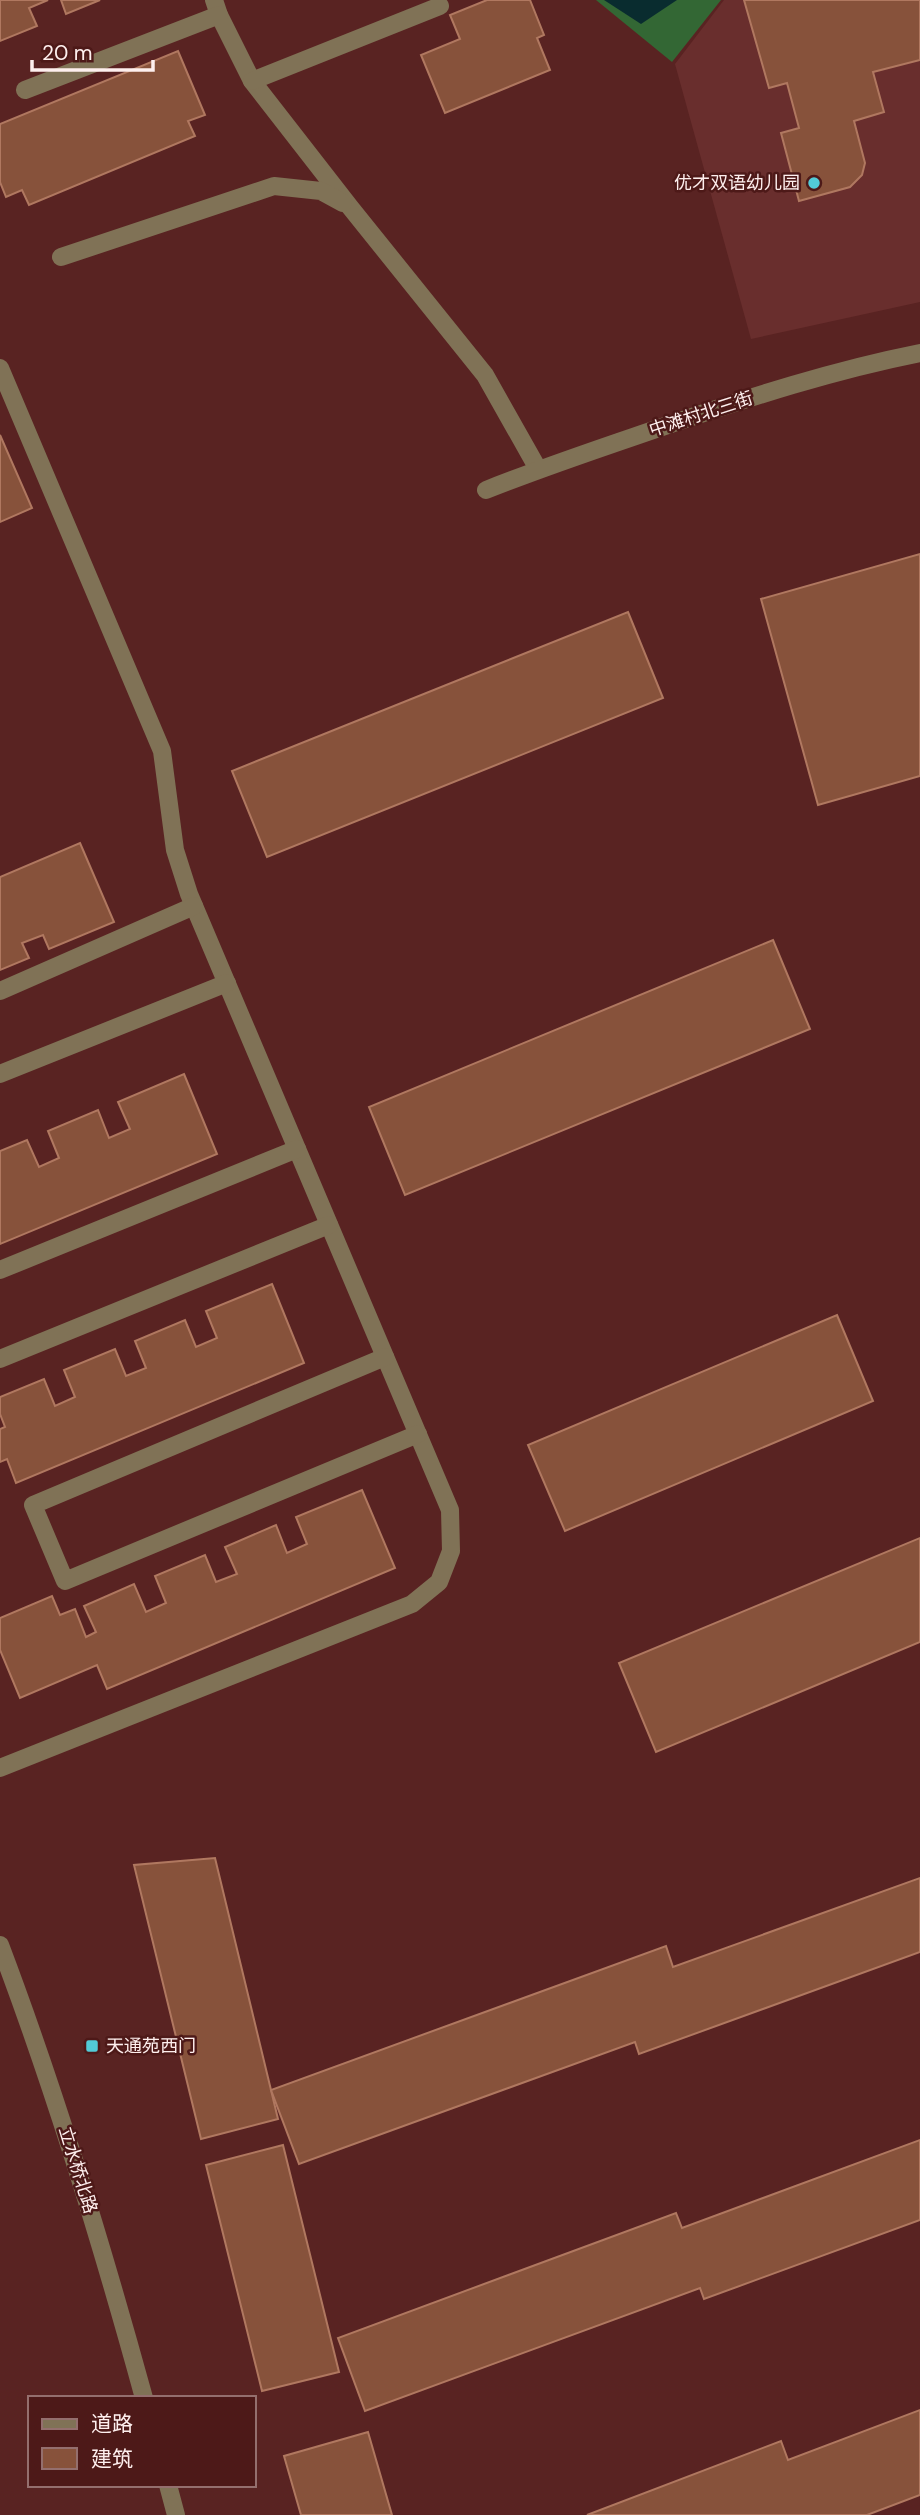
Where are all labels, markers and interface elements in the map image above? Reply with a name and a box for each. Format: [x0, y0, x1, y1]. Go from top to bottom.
scale bar [32, 28, 152, 72]
text: 20 m [42, 39, 93, 67]
place label: 优才双语幼儿园 [674, 171, 800, 195]
marker: 优才双语幼儿园 [806, 175, 822, 191]
street label: 中滩村北三街 [646, 386, 756, 442]
place label: 天通苑西门 [106, 2034, 196, 2058]
marker: 天通苑西门 [84, 2038, 100, 2054]
street label: 立水桥北路 [53, 2123, 103, 2217]
legend [28, 2396, 256, 2487]
text: 道路 [91, 2410, 133, 2438]
text: 建筑 [91, 2445, 133, 2473]

